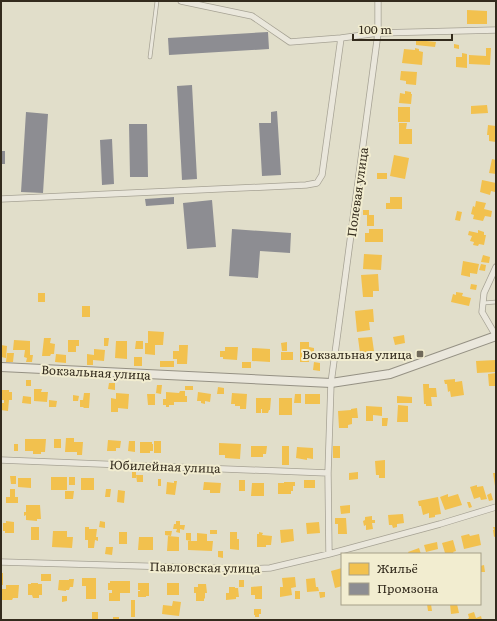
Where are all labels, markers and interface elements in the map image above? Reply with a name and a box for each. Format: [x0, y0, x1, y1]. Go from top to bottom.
scale bar [353, 16, 452, 42]
text: 100 m [359, 20, 392, 38]
street label: Полевая улица [342, 145, 372, 238]
place label: Вокзальная улица [302, 345, 413, 363]
marker: Вокзальная улица [415, 349, 425, 359]
street label: Вокзальная улица [41, 360, 152, 384]
street label: Юбилейная улица [109, 455, 222, 477]
legend [341, 553, 481, 605]
street label: Павловская улица [150, 557, 261, 577]
text: Жильё [377, 559, 418, 577]
text: Промзона [377, 579, 439, 597]

